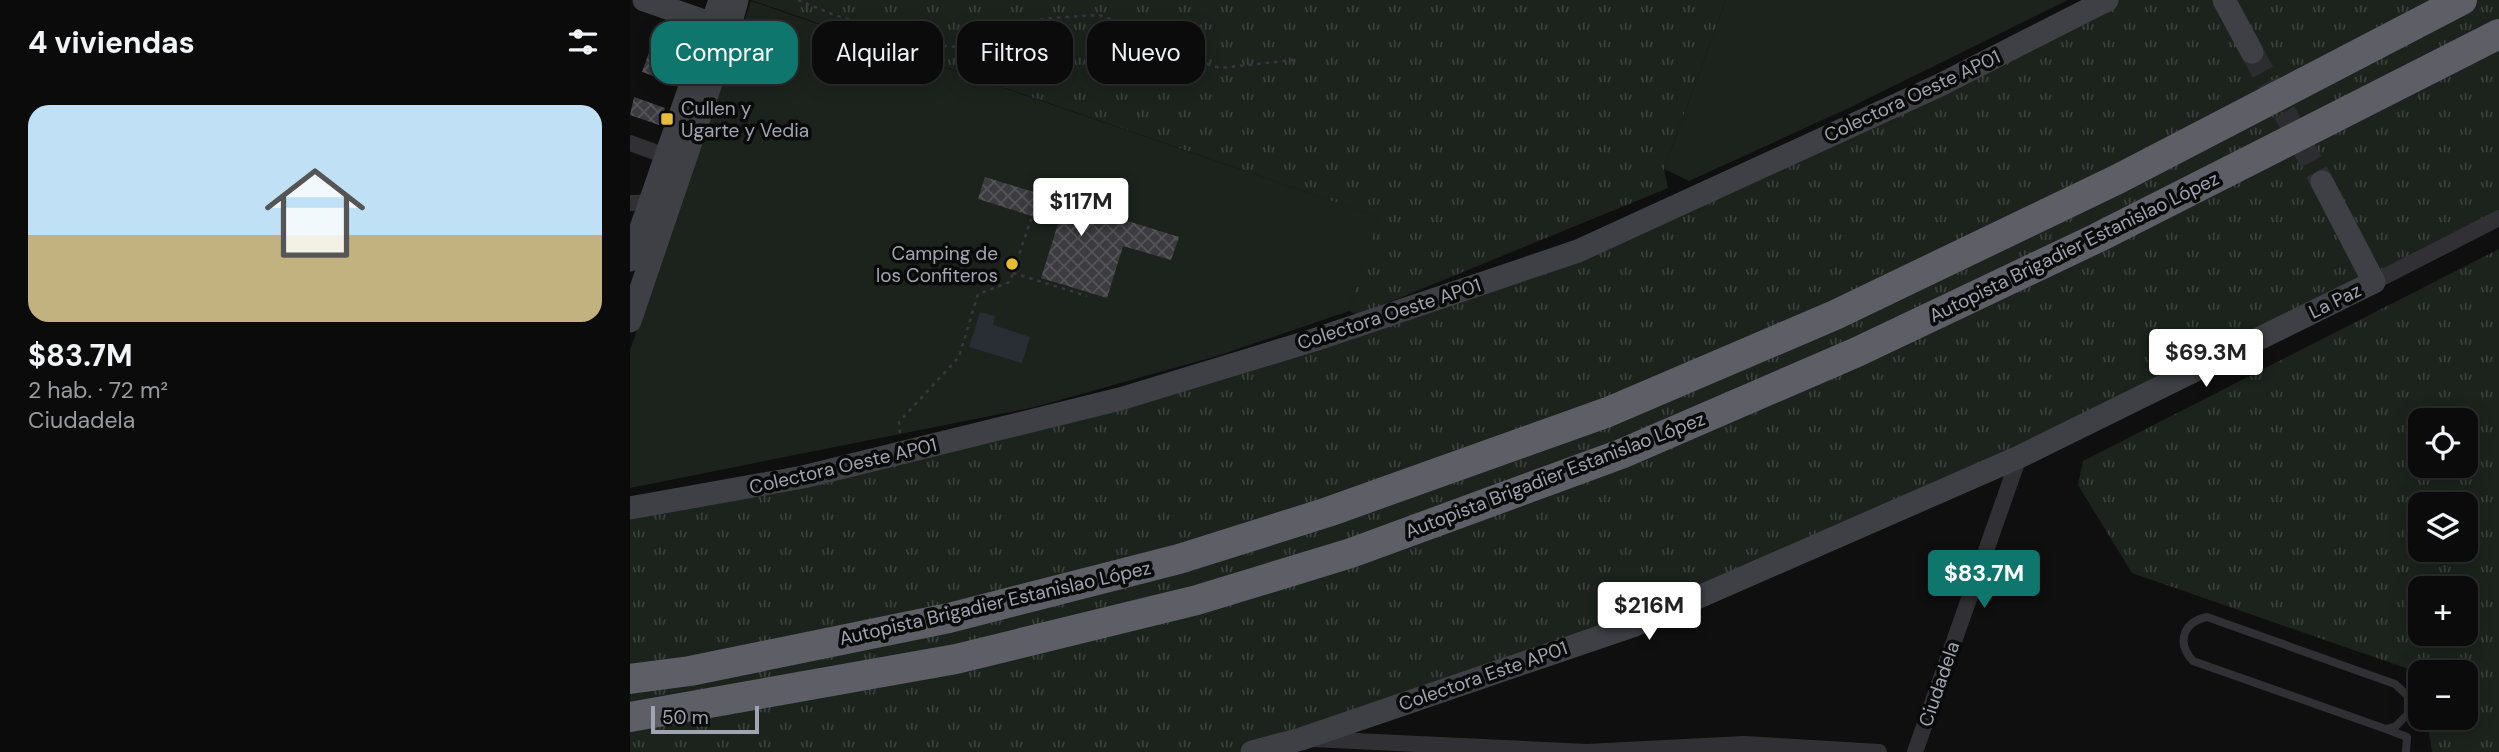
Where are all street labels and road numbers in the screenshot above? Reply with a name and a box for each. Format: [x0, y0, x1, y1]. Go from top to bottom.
street label: Colectora Oeste AP01 [1820, 44, 2004, 148]
street label: Autopista Brigadier Estanislao López [1925, 166, 2223, 328]
street label: Colectora Oeste AP01 [1294, 273, 1484, 355]
street label: La Paz [2305, 278, 2365, 324]
street label: Autopista Brigadier Estanislao López [1401, 406, 1709, 544]
street label: Colectora Oeste AP01 [747, 432, 939, 500]
street label: Autopista Brigadier Estanislao López [837, 555, 1153, 651]
street label: Colectora Este AP01 [1395, 635, 1571, 717]
street label: Ciudadela [1913, 638, 1965, 730]

